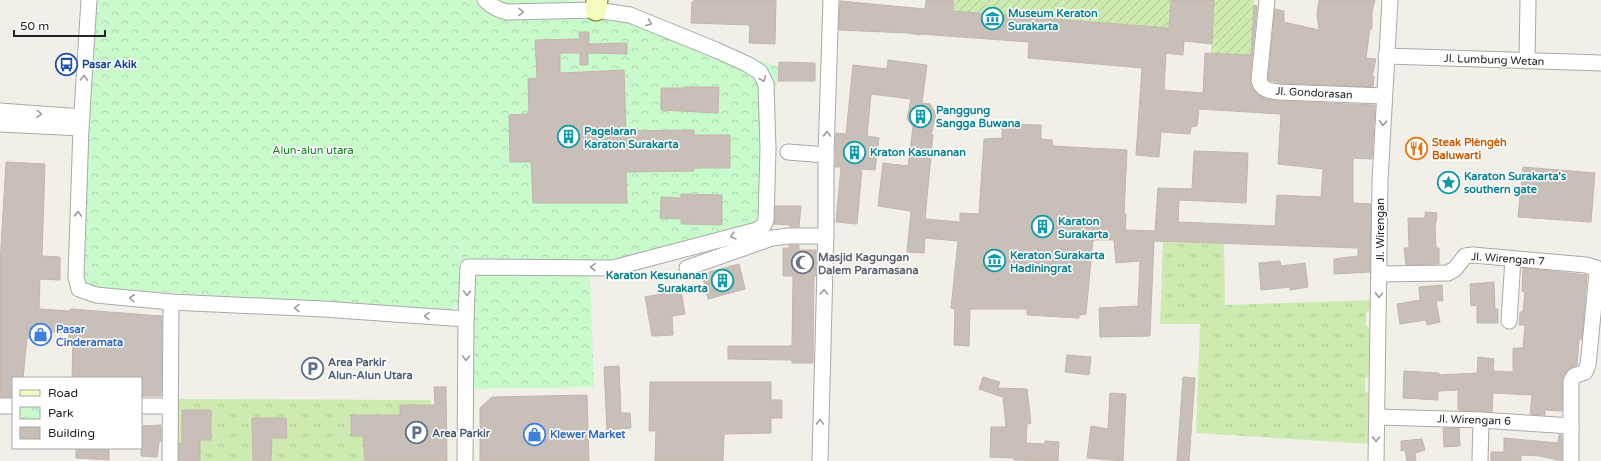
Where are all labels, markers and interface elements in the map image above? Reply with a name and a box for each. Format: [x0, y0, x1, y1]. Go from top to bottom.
museum icon: Museum Keraton Surakarta [980, 6, 1006, 32]
place label: Museum Keraton Surakarta [1008, 7, 1098, 33]
one-way arrow [518, 8, 524, 16]
scale bar [14, 12, 105, 38]
one-way arrow [645, 18, 652, 26]
text: 50 m [20, 19, 49, 33]
bus stop icon: Pasar Akik [54, 51, 80, 77]
street label: Jl. Lumbung Wetan [1443, 52, 1545, 68]
place label: Pasar Akik [82, 58, 137, 71]
one-way arrow [80, 75, 89, 81]
one-way arrow [758, 75, 766, 83]
street label: Jl. Gondorasan [1275, 84, 1353, 102]
building icon: Panggung Sangga Buwana [908, 103, 934, 129]
place label: Panggung Sangga Buwana [936, 104, 1021, 131]
one-way arrow [36, 109, 42, 118]
one-way arrow [1379, 120, 1387, 126]
building icon: Pagelaran Karaton Surakarta [555, 124, 581, 150]
place label: Pagelaran Karaton Surakarta [584, 125, 679, 151]
one-way arrow [822, 131, 831, 137]
restaurant icon: Steak Plèngèh Baluwarti [1403, 135, 1429, 161]
place label: Steak Plèngèh Baluwarti [1432, 136, 1507, 162]
building icon: Kraton Kasunanan [841, 139, 867, 165]
park label: Alun-alun utara [272, 144, 354, 157]
place label: Kraton Kasunanan [870, 146, 966, 159]
place icon: Karaton Surakarta's southern gate [1435, 169, 1461, 195]
place label: Karaton Surakarta's southern gate [1464, 170, 1567, 197]
street label: Jl. Wirengan [1374, 198, 1387, 262]
one-way arrow [74, 211, 83, 217]
building icon: Karaton Surakarta [1029, 214, 1055, 240]
place label: Karaton Surakarta [1058, 215, 1108, 241]
one-way arrow [729, 231, 736, 240]
museum icon: Keraton Surakarta Hadiningrat [982, 248, 1008, 274]
place label: Keraton Surakarta Hadiningrat [1010, 249, 1105, 276]
mosque icon: Masjid Kagungan Dalem Paramasana [789, 250, 815, 276]
street label: Jl. Wirengan 7 [1471, 250, 1545, 268]
place label: Masjid Kagungan Dalem Paramasana [818, 251, 919, 277]
one-way arrow [590, 263, 596, 272]
building icon: Karaton Kesunanan Surakarta [710, 268, 736, 294]
place label: Karaton Kesunanan Surakarta [606, 269, 708, 295]
one-way arrow [820, 289, 829, 295]
one-way arrow [462, 290, 471, 296]
one-way arrow [1374, 292, 1383, 298]
one-way arrow [129, 294, 135, 303]
one-way arrow [294, 304, 300, 312]
one-way arrow [424, 311, 430, 320]
shop icon: Pasar Cinderamata [27, 322, 53, 348]
place label: Pasar Cinderamata [56, 323, 123, 349]
parking icon: Area Parkir Alun-Alun Utara [299, 355, 325, 381]
one-way arrow [462, 355, 470, 361]
place label: Area Parkir Alun-Alun Utara [328, 356, 413, 382]
legend [12, 377, 142, 449]
text: Road [48, 386, 78, 400]
text: Park [48, 406, 74, 420]
street label: Jl. Wirengan 6 [1437, 412, 1511, 428]
one-way arrow [816, 419, 825, 425]
parking icon: Area Parkir [403, 420, 429, 446]
shop icon: Klewer Market [521, 421, 547, 447]
text: Building [48, 426, 95, 440]
place label: Area Parkir [432, 427, 491, 440]
place label: Klewer Market [550, 428, 626, 441]
one-way arrow [1372, 436, 1380, 442]

